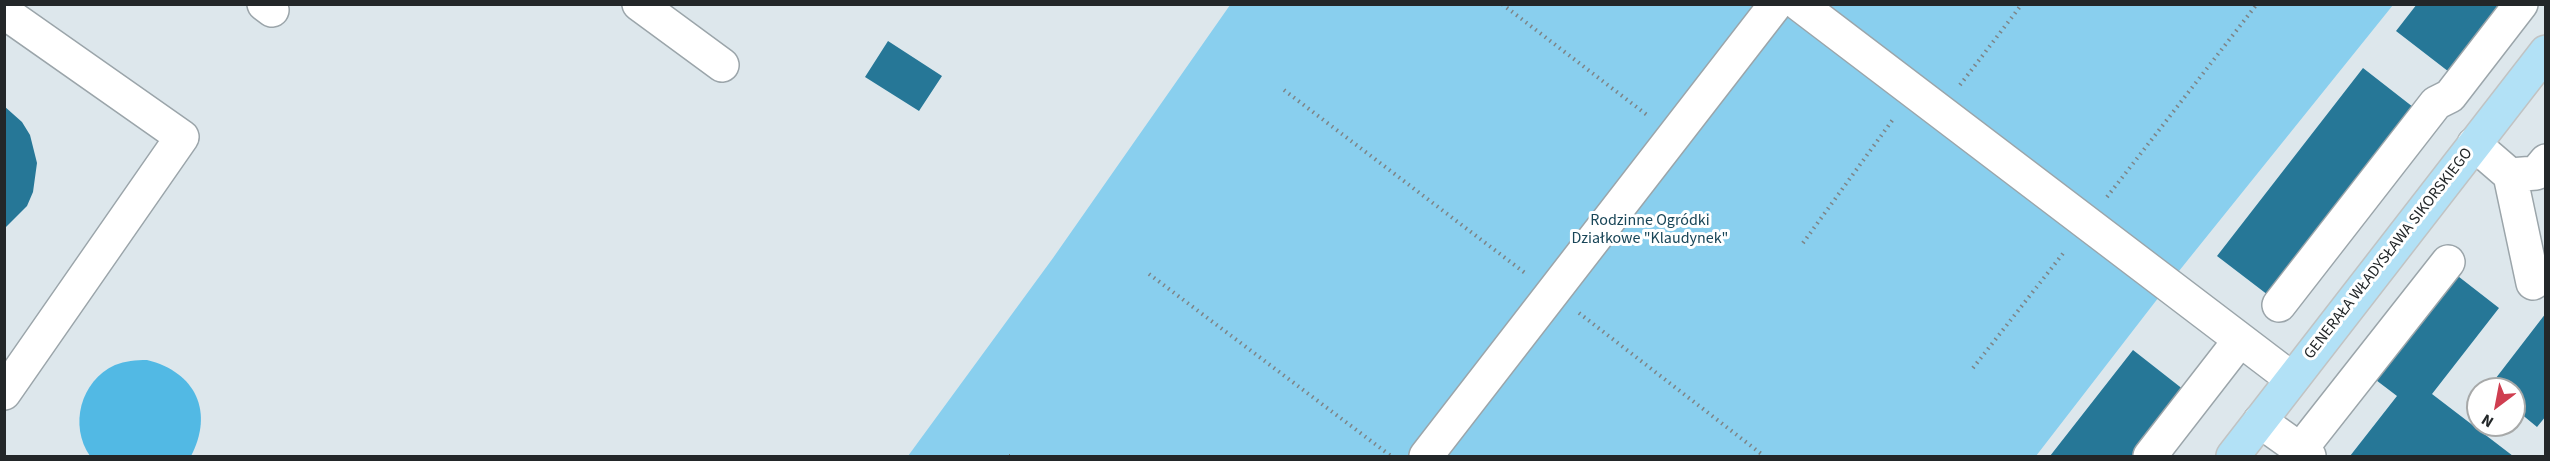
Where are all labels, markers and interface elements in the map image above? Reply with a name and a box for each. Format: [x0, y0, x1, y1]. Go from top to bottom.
street label: GENERAŁA WŁADYSŁAWA SIKORSKIEGO [2301, 145, 2477, 363]
park label: Rodzinne Ogródki Działkowe "Klaudynek" [1572, 211, 1728, 249]
north arrow [2466, 377, 2526, 437]
text: N [2477, 408, 2498, 433]

